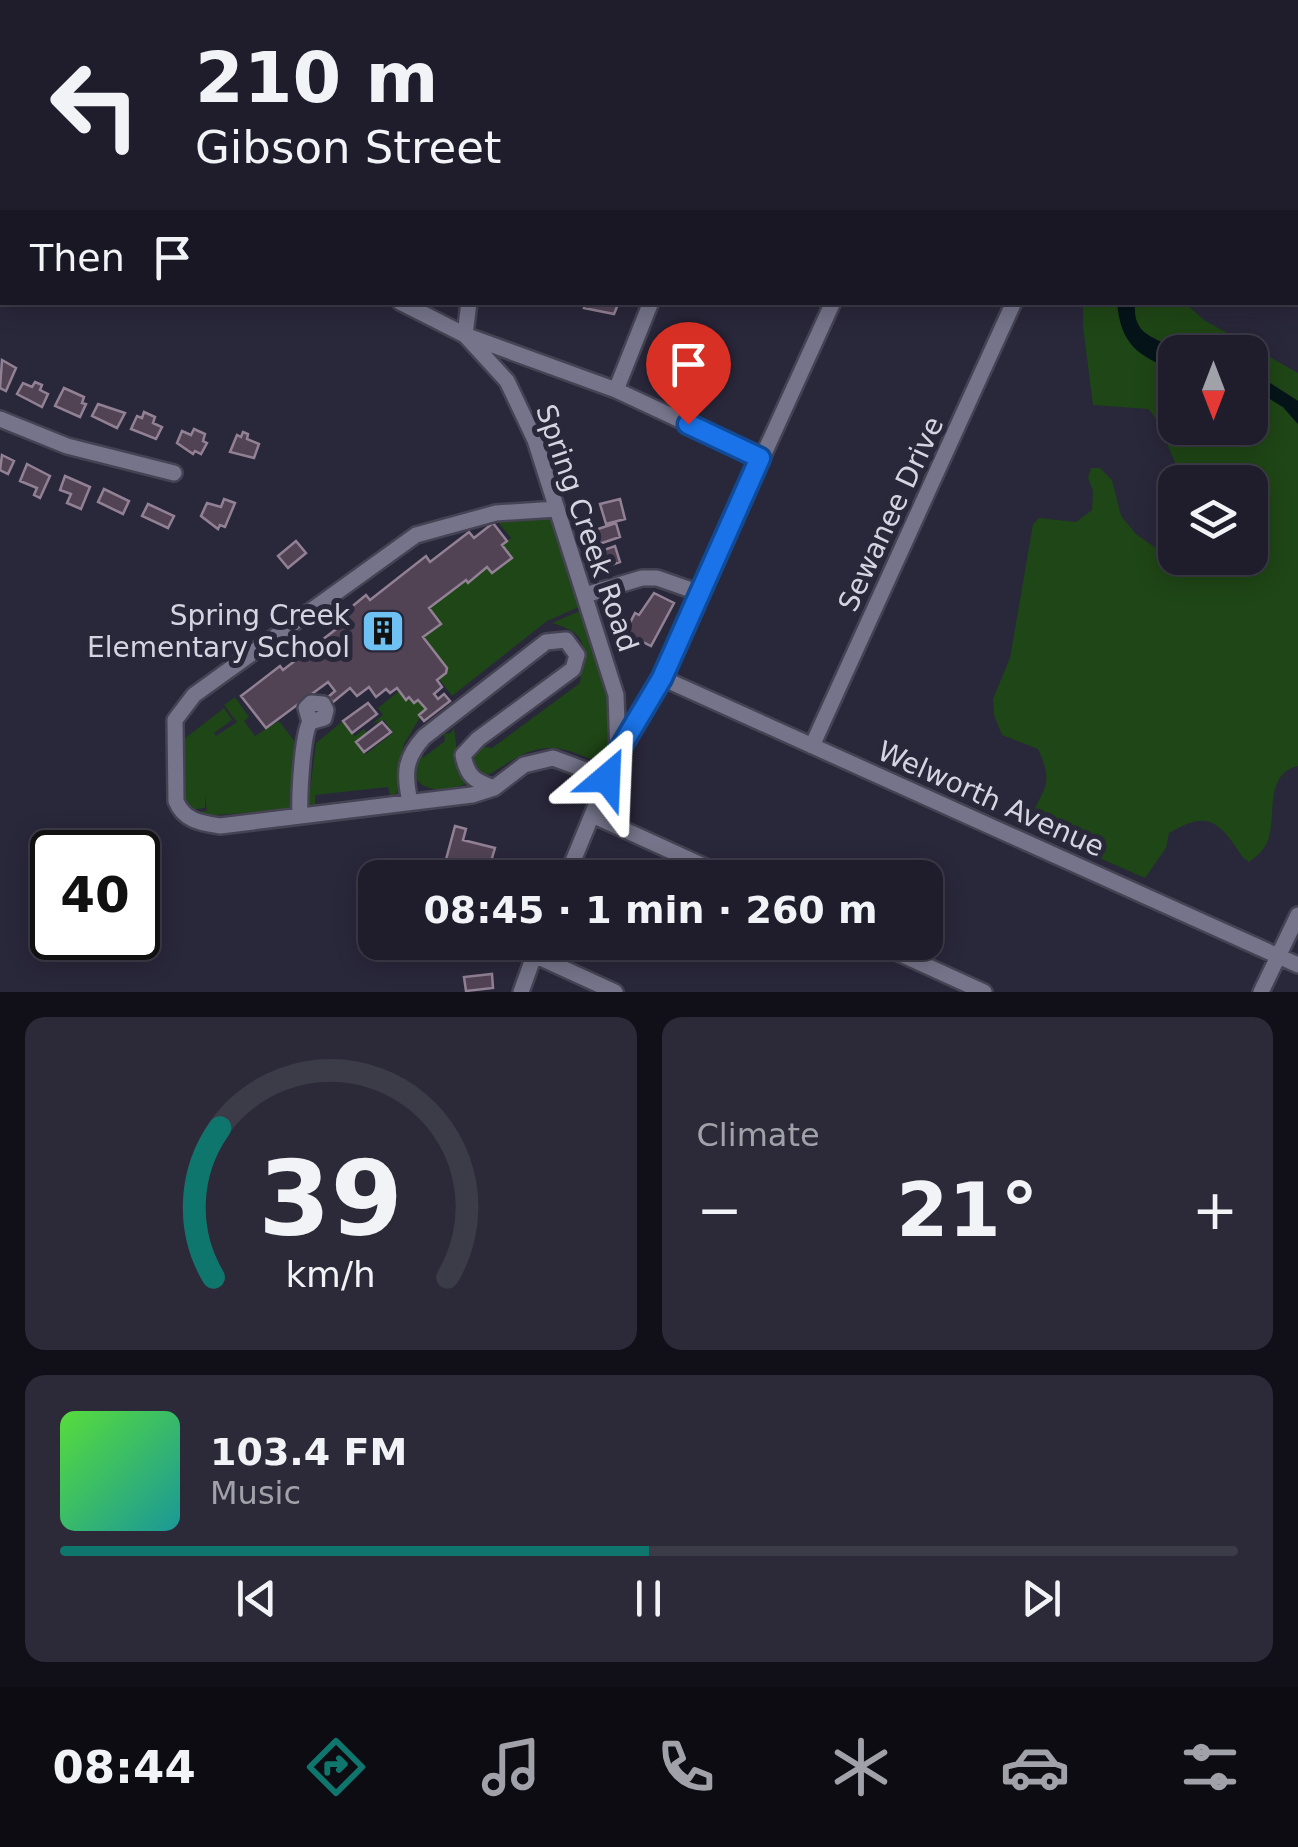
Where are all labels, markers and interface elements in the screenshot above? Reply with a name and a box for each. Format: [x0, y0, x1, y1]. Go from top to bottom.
text: 210 m [195, 37, 438, 119]
icon: left [30, 40, 160, 170]
text: Gibson Street [195, 121, 501, 174]
icon: arrive [145, 230, 200, 285]
text: Then [30, 236, 125, 280]
pin [646, 322, 731, 425]
north arrow [1158, 335, 1268, 445]
map controls [1158, 335, 1268, 575]
icon: arrive [661, 337, 716, 392]
street label: Spring Creek Road [529, 400, 645, 656]
street label: Sewanee Drive [831, 411, 951, 617]
button: layers [1158, 465, 1268, 575]
place label: Spring Creek Elementary School [87, 599, 351, 664]
building icon: Spring Creek Elementary School [360, 608, 406, 654]
position arrow [555, 726, 659, 830]
street label: Welworth Avenue [873, 734, 1109, 864]
speed limit sign: 40 [30, 830, 160, 960]
text: 08:45 · 1 min · 260 m [423, 888, 878, 932]
text: Climate [697, 1116, 820, 1154]
text: 39 [258, 1138, 403, 1260]
text: 21° [896, 1166, 1038, 1254]
text: − [697, 1178, 743, 1242]
text: + [1192, 1178, 1238, 1242]
text: km/h [286, 1254, 376, 1295]
text: 103.4 FM [210, 1430, 407, 1474]
text: Music [210, 1474, 301, 1512]
icon: previous [229, 1571, 284, 1626]
icon: pause [621, 1571, 676, 1626]
icon: next [1014, 1571, 1069, 1626]
icon: directions [301, 1732, 371, 1802]
icon: music [476, 1732, 546, 1802]
icon: phone [651, 1732, 721, 1802]
icon: climate [826, 1732, 896, 1802]
icon: car [1000, 1732, 1070, 1802]
icon: filters [1175, 1732, 1245, 1802]
text: 08:44 [52, 1741, 196, 1794]

